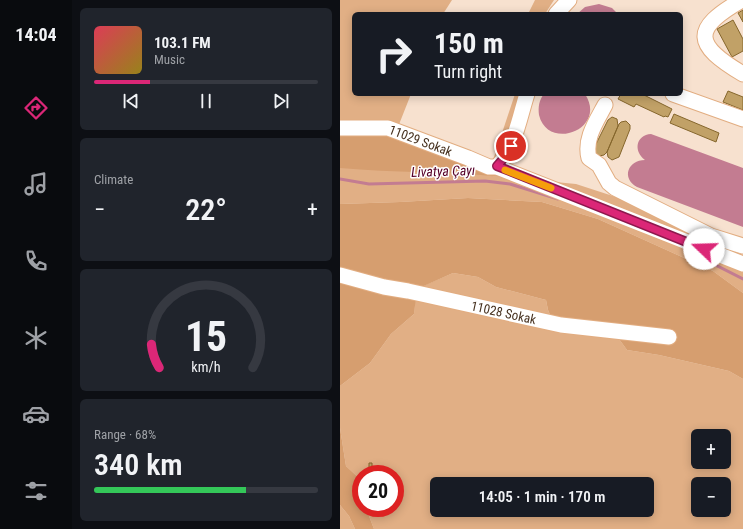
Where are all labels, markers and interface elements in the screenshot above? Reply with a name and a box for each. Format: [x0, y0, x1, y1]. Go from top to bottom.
text: 14:04 [15, 24, 57, 45]
text: 150 m [434, 27, 504, 60]
icon: right [368, 28, 420, 80]
text: 103.1 FM [154, 34, 211, 52]
text: Music [154, 52, 185, 67]
text: Turn right [434, 61, 502, 82]
icon: previous [120, 90, 142, 112]
icon: pause [195, 90, 217, 112]
icon: next [270, 90, 292, 112]
icon: directions [22, 94, 50, 122]
street label: 11029 Sokak [387, 122, 454, 159]
pin [494, 129, 528, 163]
icon: arrive [500, 135, 522, 157]
water label: Livatya Çayı [411, 162, 475, 180]
icon: music [22, 170, 50, 198]
text: Climate [94, 172, 133, 187]
text: 22° [185, 192, 227, 227]
text: − [94, 197, 105, 222]
text: + [307, 197, 318, 222]
position arrow [683, 228, 725, 270]
icon: phone [22, 247, 50, 275]
street label: 11028 Sokak [470, 298, 538, 327]
text: 15 [185, 311, 227, 360]
icon: climate [22, 324, 50, 352]
text: km/h [191, 358, 221, 374]
icon: car [22, 400, 50, 428]
text: Range · 68% [94, 427, 156, 442]
map controls [691, 429, 731, 517]
button: + [691, 429, 731, 469]
text: 340 km [94, 447, 183, 482]
speed limit sign: 20 [352, 465, 404, 517]
icon: filters [22, 477, 50, 505]
button: − [691, 477, 731, 517]
text: 14:05 · 1 min · 170 m [479, 488, 605, 506]

